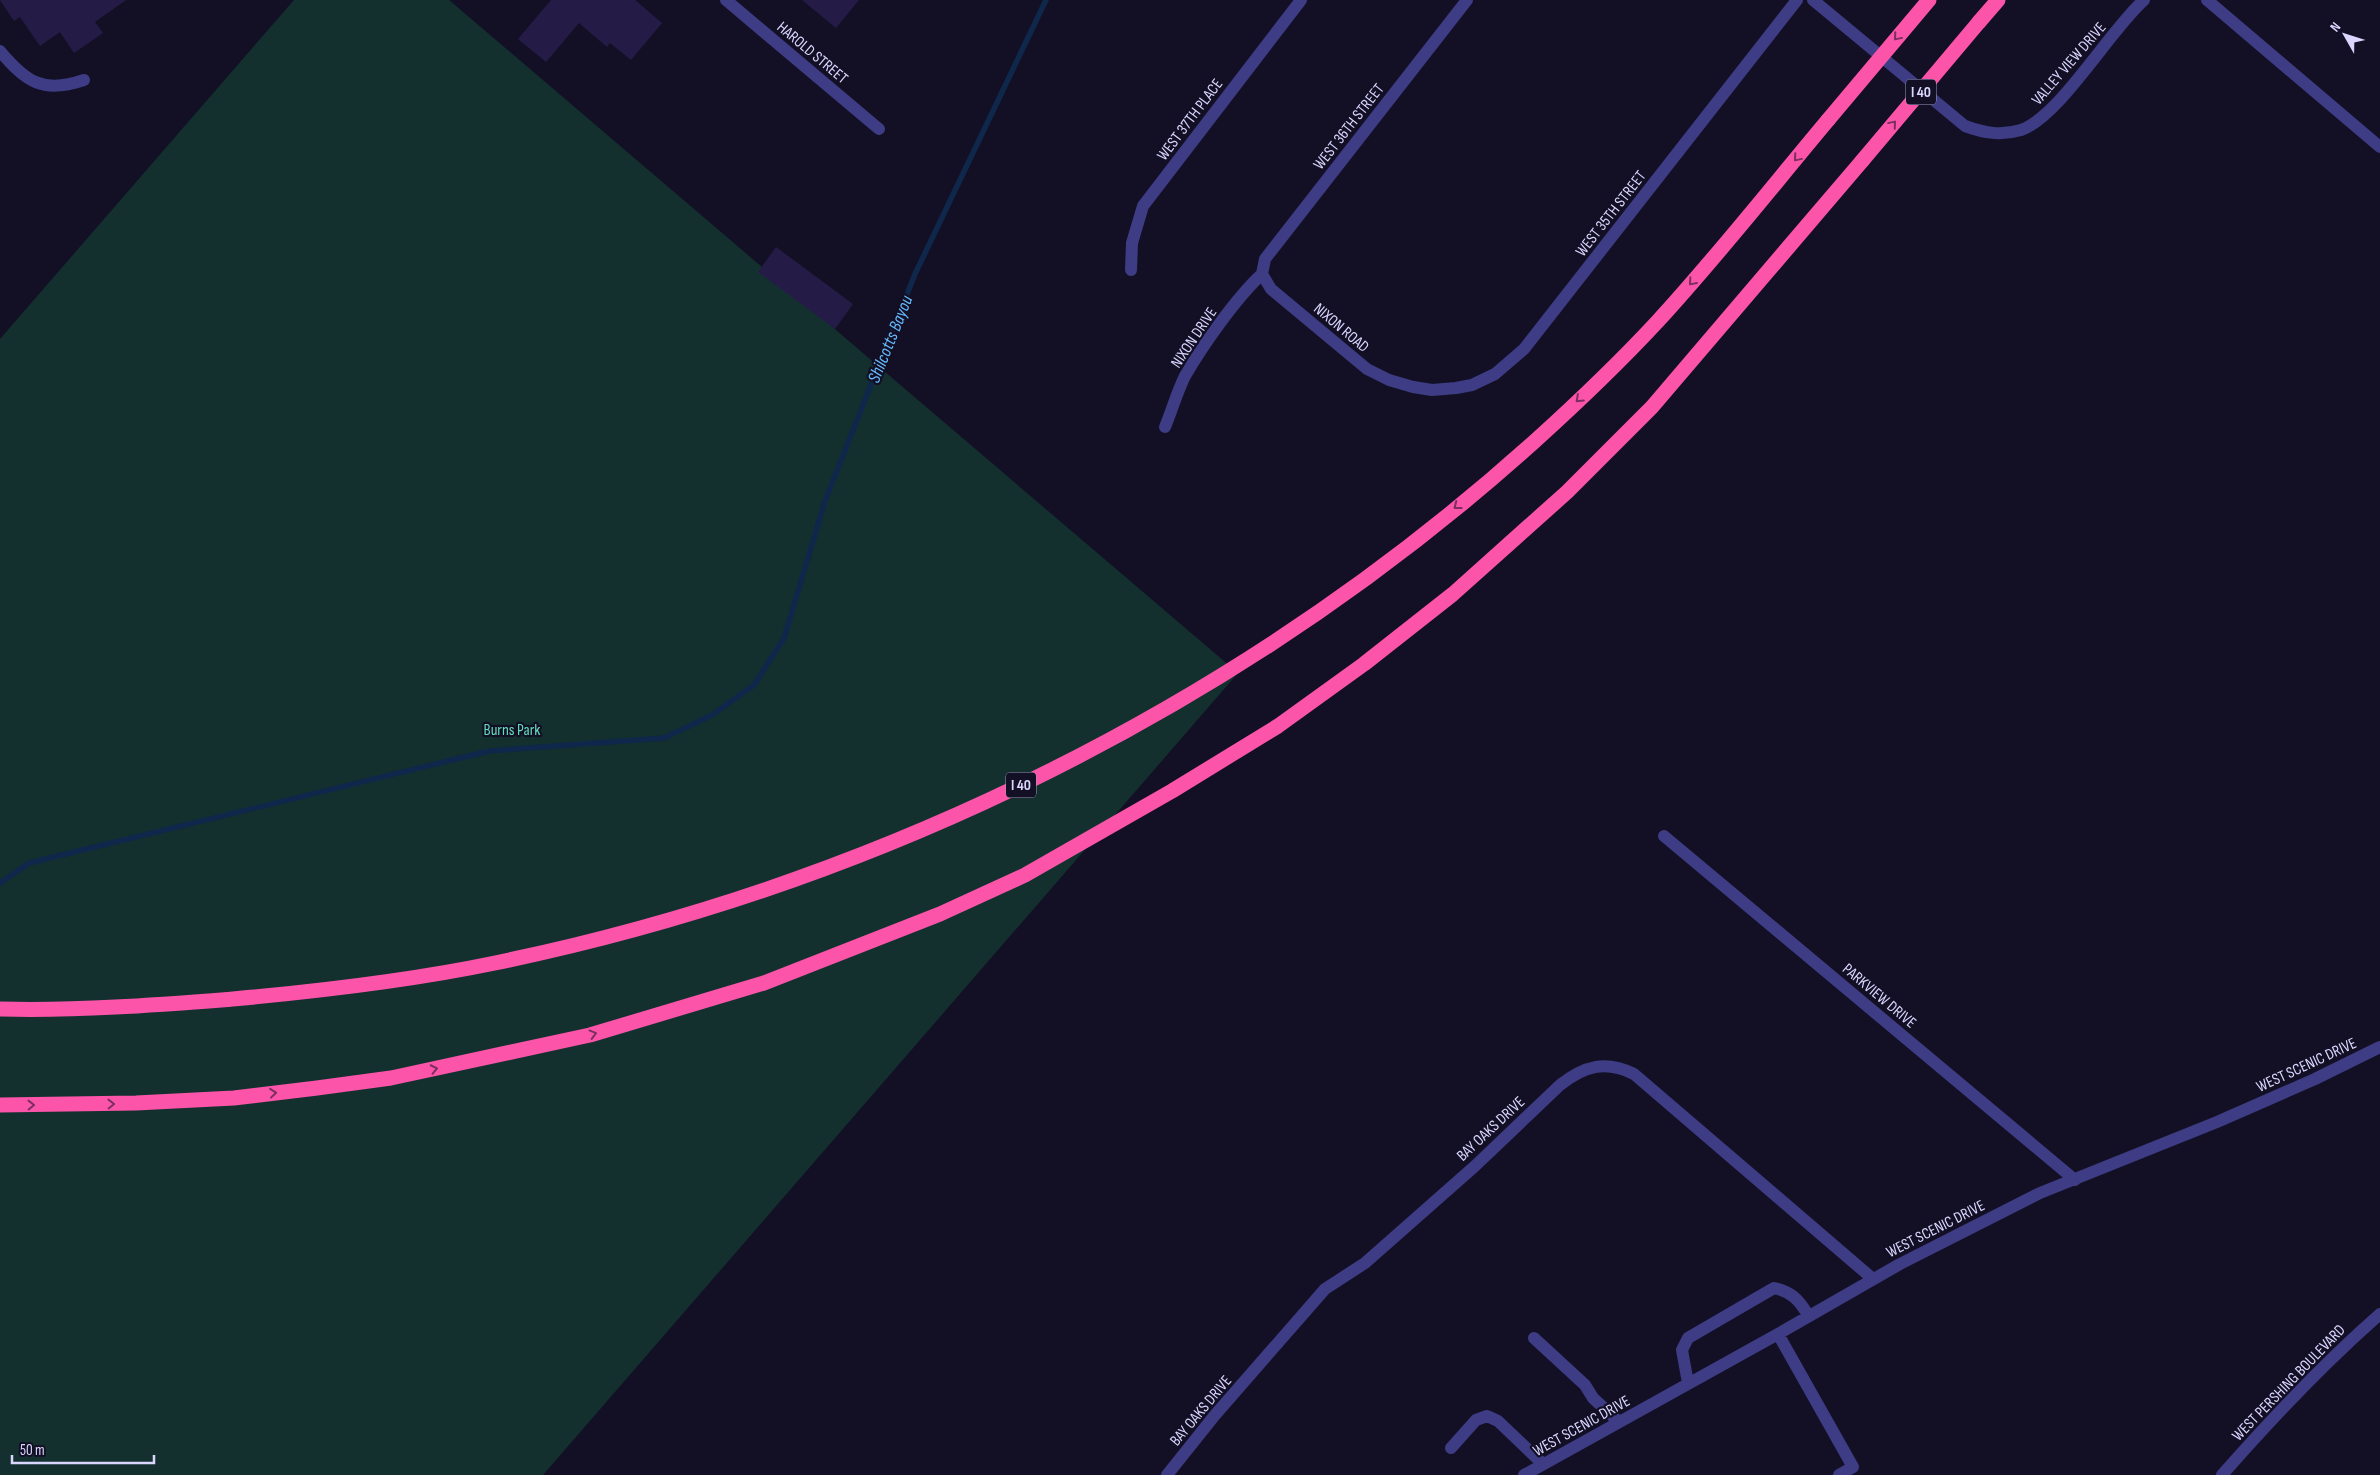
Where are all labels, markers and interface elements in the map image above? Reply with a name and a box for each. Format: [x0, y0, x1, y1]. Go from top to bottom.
north arrow [2320, 10, 2370, 60]
street label: HAROLD STREET [773, 18, 852, 89]
street label: VALLEY VIEW DRIVE [2028, 19, 2110, 109]
text: N [2326, 19, 2344, 35]
one-way arrow [1894, 32, 1903, 41]
street label: WEST 37TH PLACE [1153, 75, 1227, 165]
street label: WEST 36TH STREET [1310, 80, 1389, 174]
road number: I 40 [1906, 80, 1936, 104]
one-way arrow [1888, 121, 1896, 130]
one-way arrow [1793, 152, 1802, 161]
street label: WEST 35TH STREET [1572, 167, 1651, 261]
one-way arrow [1688, 276, 1697, 285]
water label: Shilcotts Bayou [863, 292, 918, 386]
street label: NIXON ROAD [1310, 300, 1373, 357]
street label: NIXON DRIVE [1167, 304, 1221, 372]
one-way arrow [1576, 393, 1585, 402]
one-way arrow [1454, 501, 1463, 509]
park label: Burns Park [484, 721, 540, 740]
road number: I 40 [1006, 772, 1036, 798]
street label: PARKVIEW DRIVE [1838, 960, 1920, 1032]
one-way arrow [588, 1029, 597, 1040]
street label: WEST SCENIC DRIVE [2254, 1034, 2360, 1097]
one-way arrow [429, 1065, 438, 1075]
one-way arrow [270, 1088, 278, 1099]
street label: BAY OAKS DRIVE [1453, 1093, 1529, 1165]
one-way arrow [108, 1099, 115, 1109]
one-way arrow [28, 1100, 35, 1110]
street label: WEST SCENIC DRIVE [1883, 1196, 1988, 1262]
street label: WEST PERSHING BOULEVARD [2228, 1321, 2350, 1445]
street label: BAY OAKS DRIVE [1166, 1372, 1236, 1450]
street label: WEST SCENIC DRIVE [1530, 1392, 1634, 1461]
scale bar [12, 1432, 155, 1464]
text: 50 m [20, 1441, 45, 1460]

